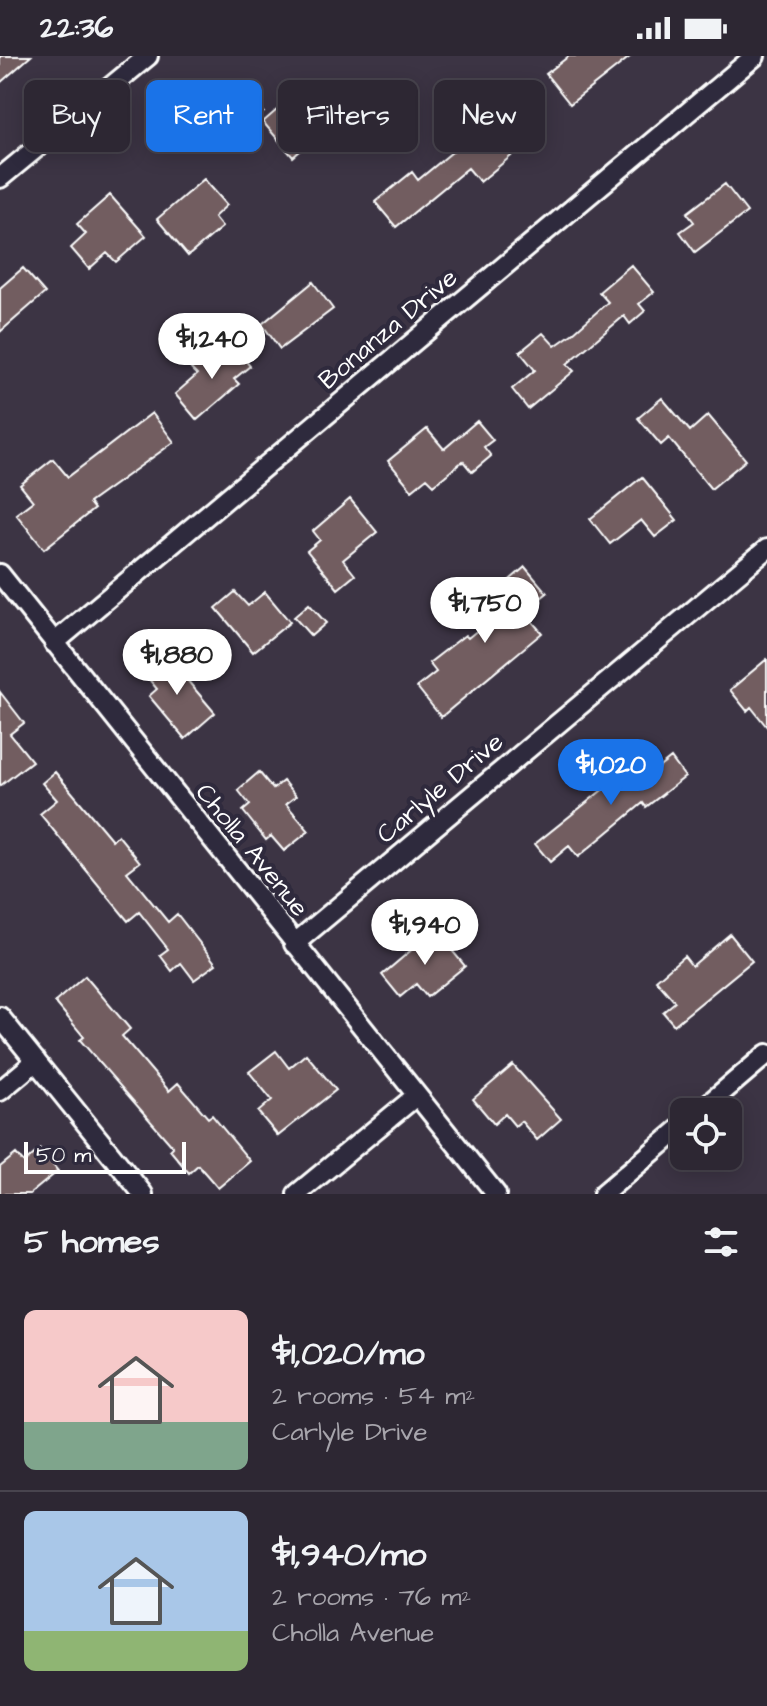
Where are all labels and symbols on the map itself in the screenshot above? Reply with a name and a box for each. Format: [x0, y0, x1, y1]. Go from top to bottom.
street label: Bonanza Drive [311, 260, 465, 398]
pin: $1,240 [147, 313, 277, 381]
pin: $1,750 [420, 577, 550, 645]
pin: $1,880 [112, 629, 242, 697]
street label: Carlyle Drive [369, 724, 512, 853]
pin: $1,020 [546, 739, 676, 807]
street label: Cholla Avenue [187, 776, 317, 924]
pin: $1,940 [360, 899, 490, 967]
scale bar [24, 1138, 186, 1174]

